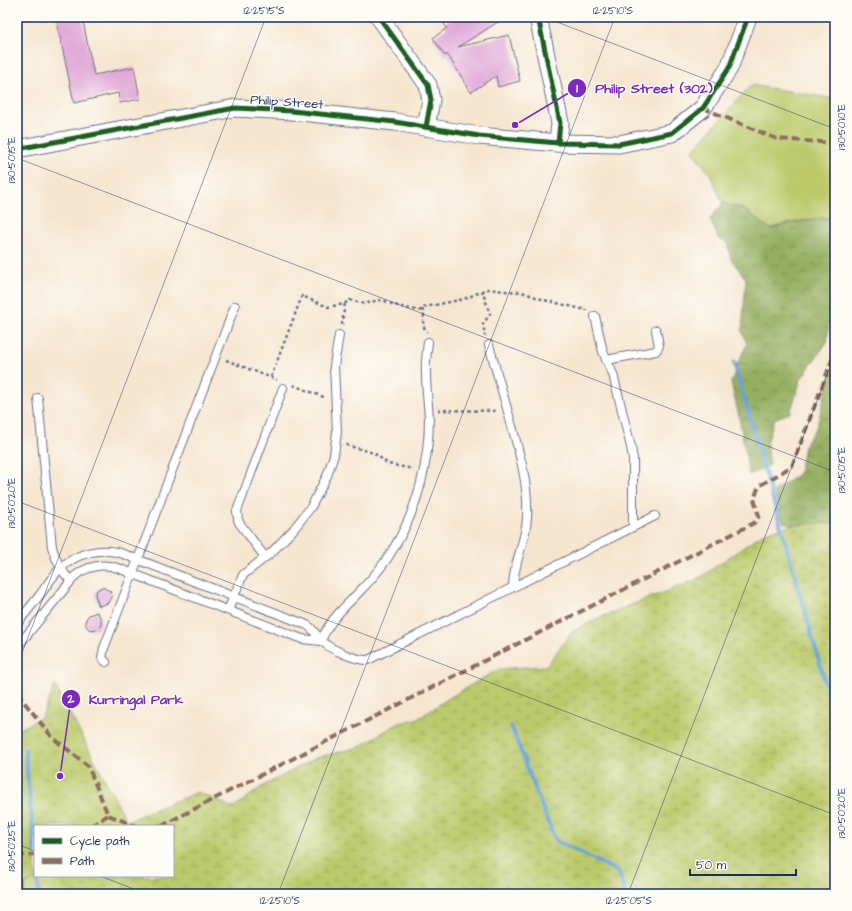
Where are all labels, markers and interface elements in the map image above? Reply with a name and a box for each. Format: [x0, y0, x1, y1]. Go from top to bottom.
text: 12°25'15"S [244, 4, 285, 18]
text: 12°25'10"S [593, 4, 634, 18]
callout: Philip Street (302) [567, 75, 721, 101]
text: Philip Street (302) [595, 79, 713, 99]
text: 1 [576, 80, 578, 97]
street label: Philip Street [250, 90, 325, 114]
text: 130°50'10"E [835, 104, 849, 150]
text: 130°50'15"E [5, 137, 19, 183]
text: 130°50'15"E [835, 447, 849, 493]
text: 130°50'20"E [5, 478, 19, 528]
callout: Kurringal Park [61, 686, 191, 712]
text: Kurringal Park [89, 690, 184, 711]
text: 2 [67, 691, 75, 708]
text: 130°50'20"E [835, 788, 849, 838]
text: 130°50'25"E [5, 820, 19, 871]
legend [34, 825, 174, 877]
text: Cycle path [70, 833, 129, 851]
scale bar [690, 851, 796, 877]
text: Path [70, 853, 95, 870]
text: 50 m [696, 857, 727, 874]
text: 12°25'10"S [260, 894, 301, 908]
text: 12°25'05"S [606, 894, 652, 908]

